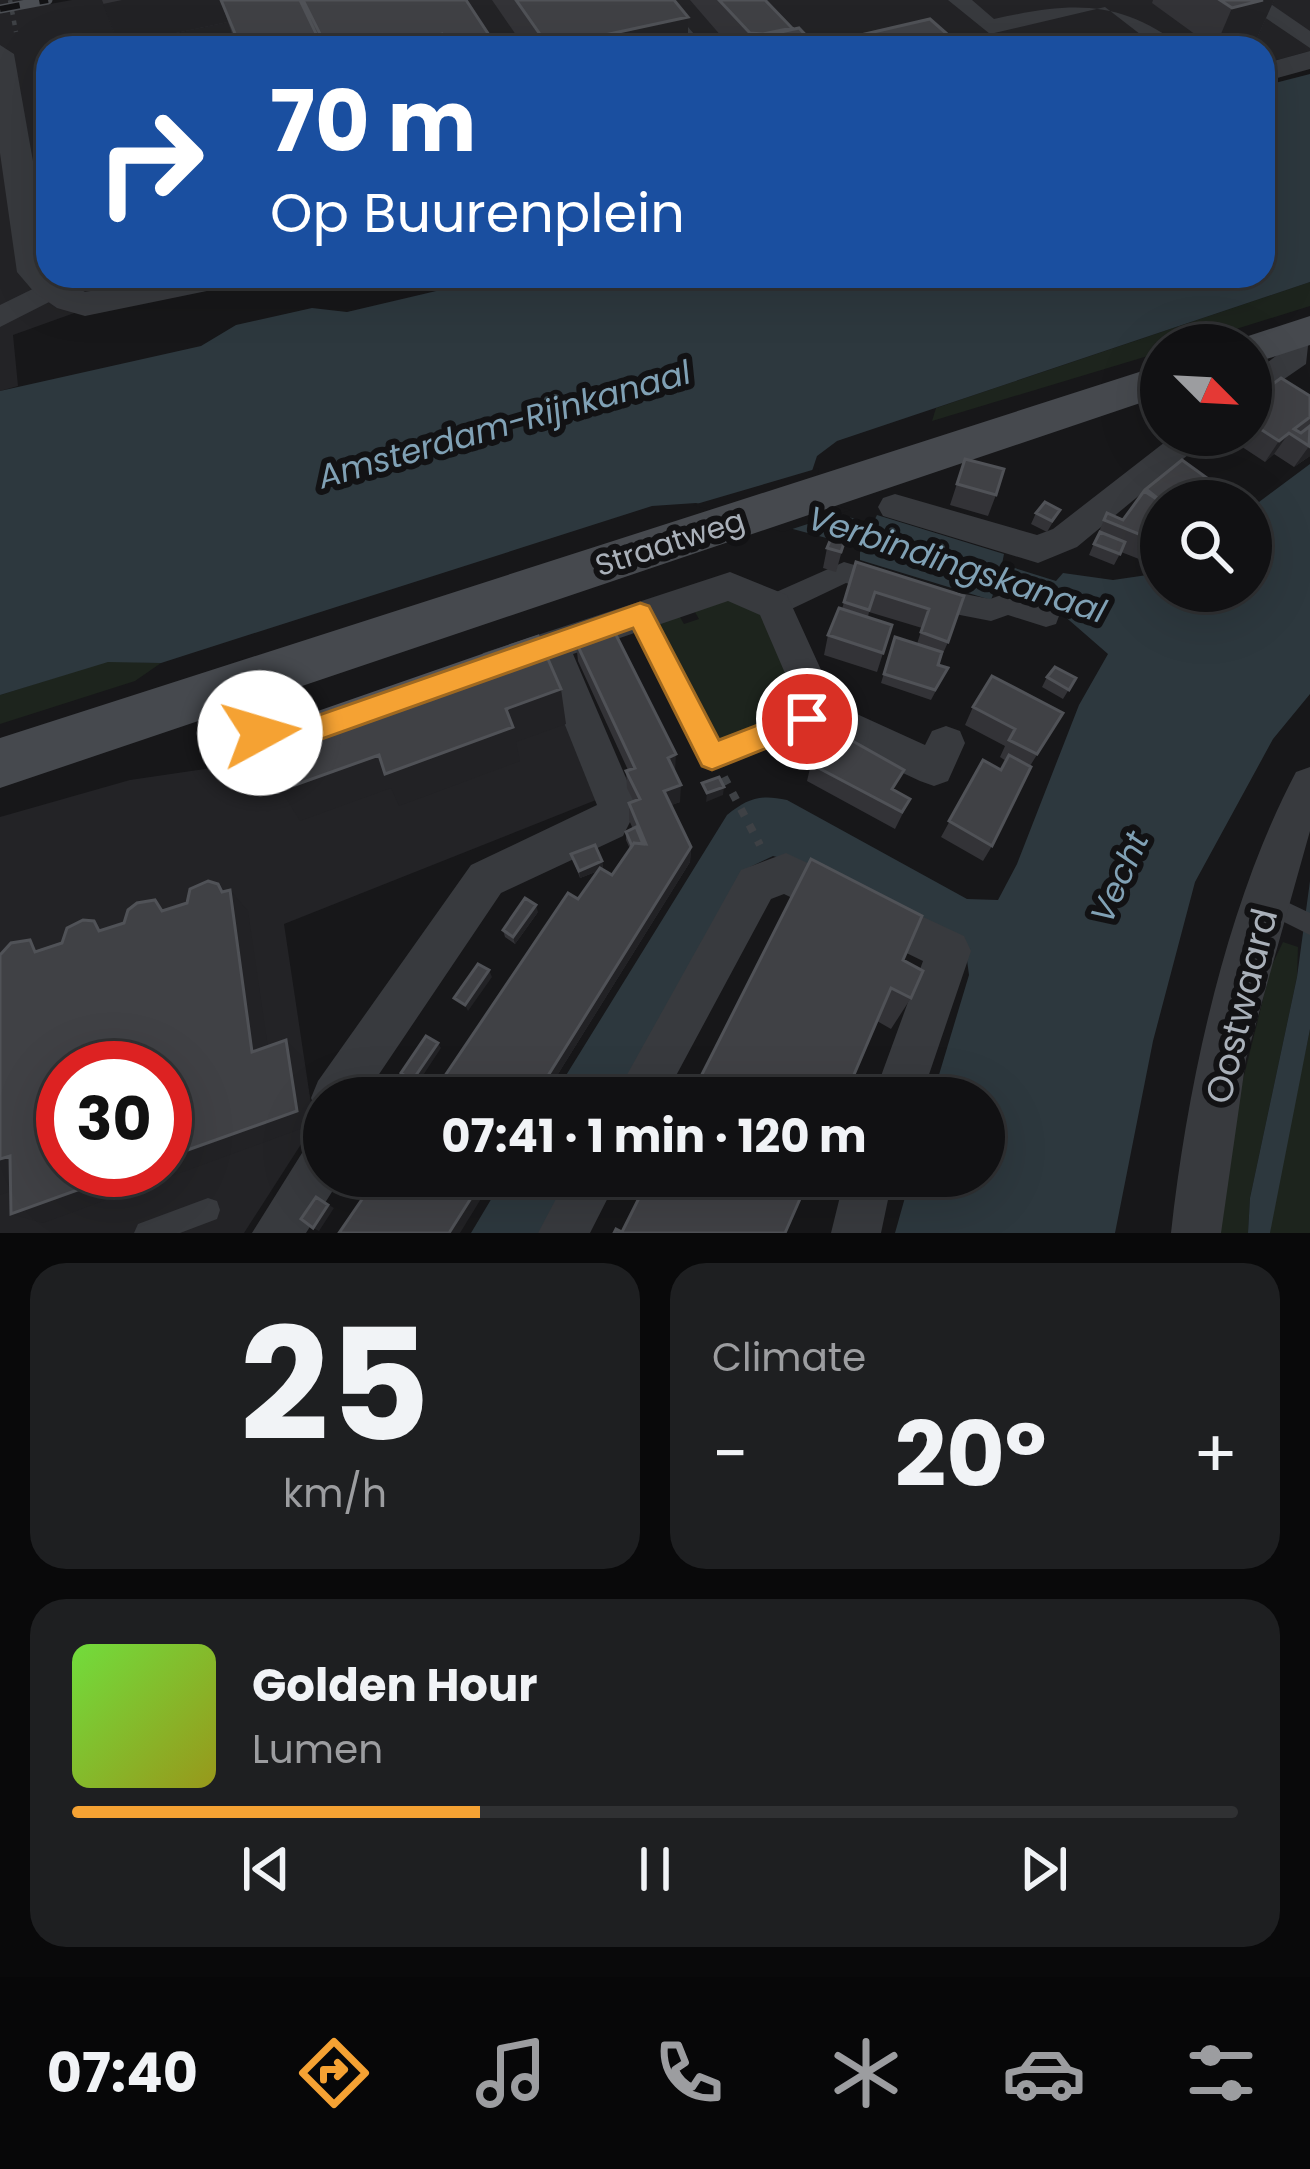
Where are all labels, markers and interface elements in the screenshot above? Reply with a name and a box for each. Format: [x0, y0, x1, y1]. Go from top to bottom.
text: 70 m [270, 63, 476, 180]
icon: right [72, 84, 228, 240]
text: Op Buurenplein [270, 175, 685, 251]
north arrow [1140, 324, 1272, 456]
map controls [1140, 324, 1272, 612]
water label: Amsterdam-Rijnkanaal [311, 348, 697, 500]
button: search [1140, 480, 1272, 612]
water label: Verbindingskanaal [802, 494, 1113, 635]
street label: Straatweg [590, 498, 750, 587]
pin [756, 668, 858, 770]
position arrow [197, 670, 323, 796]
icon: arrive [774, 686, 840, 752]
water label: Vecht [1078, 823, 1161, 931]
street label: Oostwaard [1193, 903, 1290, 1109]
speed limit sign: 30 [36, 1041, 192, 1197]
text: 07:41 · 1 min · 120 m [441, 1105, 867, 1168]
text: 25 [240, 1276, 430, 1495]
text: Climate [712, 1330, 866, 1385]
text: 20° [895, 1391, 1047, 1518]
text: − [712, 1408, 748, 1500]
text: + [1193, 1408, 1238, 1500]
text: km/h [283, 1466, 387, 1521]
text: Golden Hour [252, 1654, 538, 1717]
text: Lumen [252, 1722, 383, 1777]
icon: previous [233, 1836, 299, 1902]
icon: pause [622, 1836, 688, 1902]
icon: next [1011, 1836, 1077, 1902]
icon: directions [292, 2031, 376, 2115]
icon: music [469, 2031, 553, 2115]
icon: phone [647, 2031, 731, 2115]
icon: climate [824, 2031, 908, 2115]
icon: car [1002, 2031, 1086, 2115]
icon: filters [1179, 2031, 1263, 2115]
text: 07:40 [47, 2035, 198, 2111]

